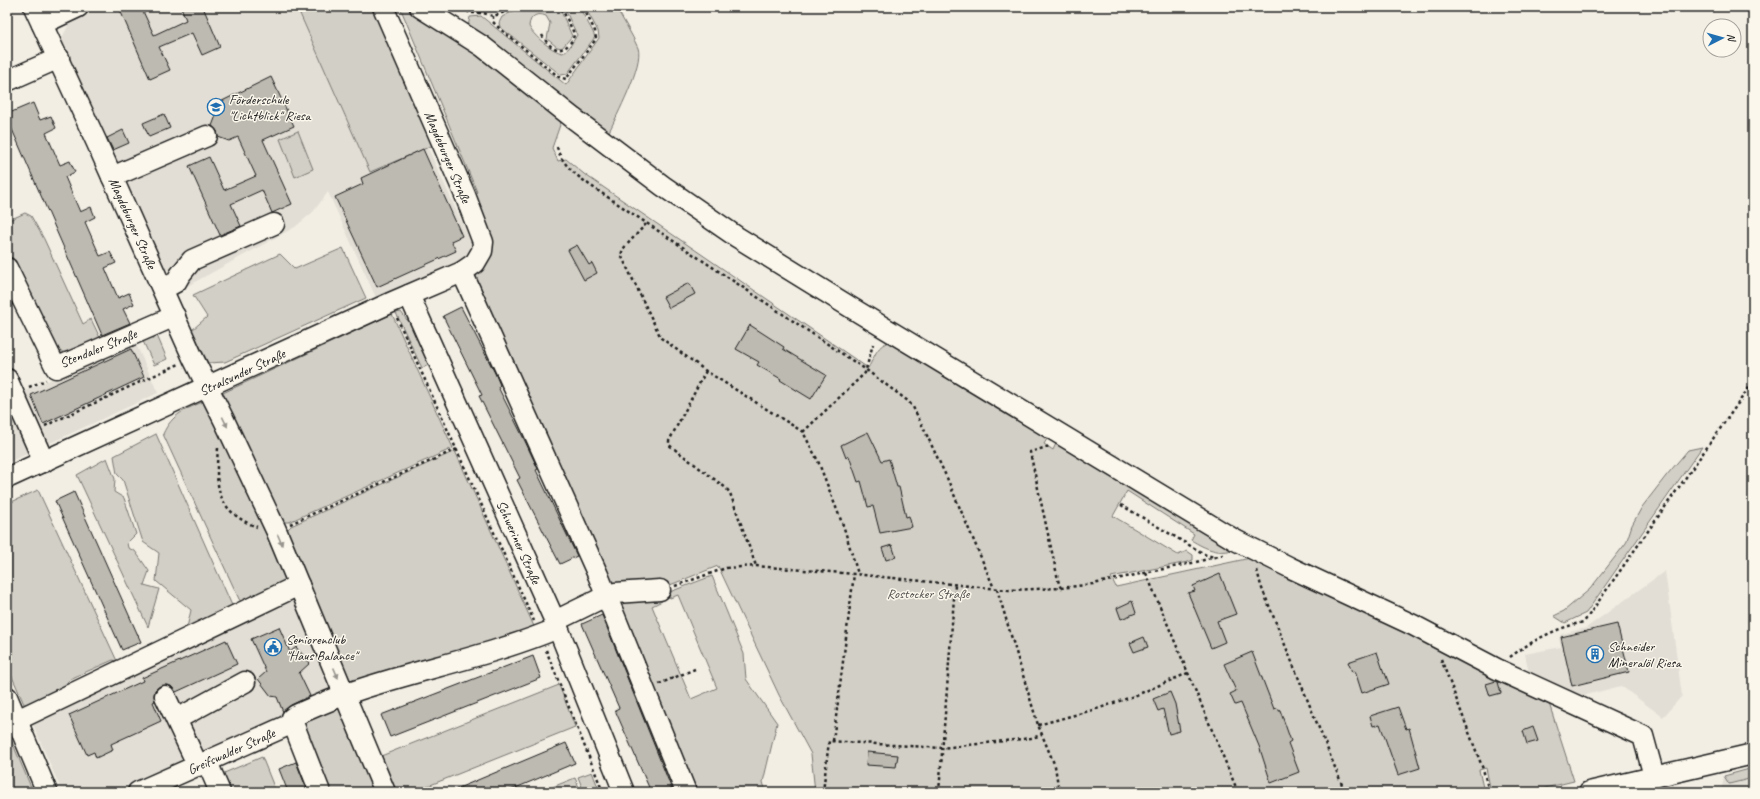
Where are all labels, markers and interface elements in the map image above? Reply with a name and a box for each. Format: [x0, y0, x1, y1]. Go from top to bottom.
north arrow [1702, 18, 1742, 58]
text: N [1725, 33, 1739, 43]
place label: Förderschule "Lichtblick" Riesa [229, 91, 312, 124]
school or university icon: Förderschule "Lichtblick" Riesa [206, 97, 226, 117]
street label: Magdeburger Straße [421, 109, 475, 207]
street label: Magdeburger Straße [105, 175, 161, 273]
street label: Stendaler Straße [57, 325, 141, 372]
street label: Stralsunder Straße [197, 345, 289, 400]
one-way arrow [222, 416, 228, 428]
street label: Schweriner Straße [493, 498, 545, 588]
one-way arrow [277, 534, 283, 545]
park label: Rostocker Straße [887, 585, 971, 602]
place label: Seniorenclub "Haus Balance" [286, 631, 360, 664]
public building icon: Seniorenclub "Haus Balance" [263, 637, 283, 657]
place label: Schneider Mineralöl Riesa [1608, 638, 1682, 671]
building icon: Schneider Mineralöl Riesa [1585, 644, 1605, 664]
one-way arrow [333, 667, 339, 678]
street label: Greifswalder Straße [185, 724, 279, 778]

